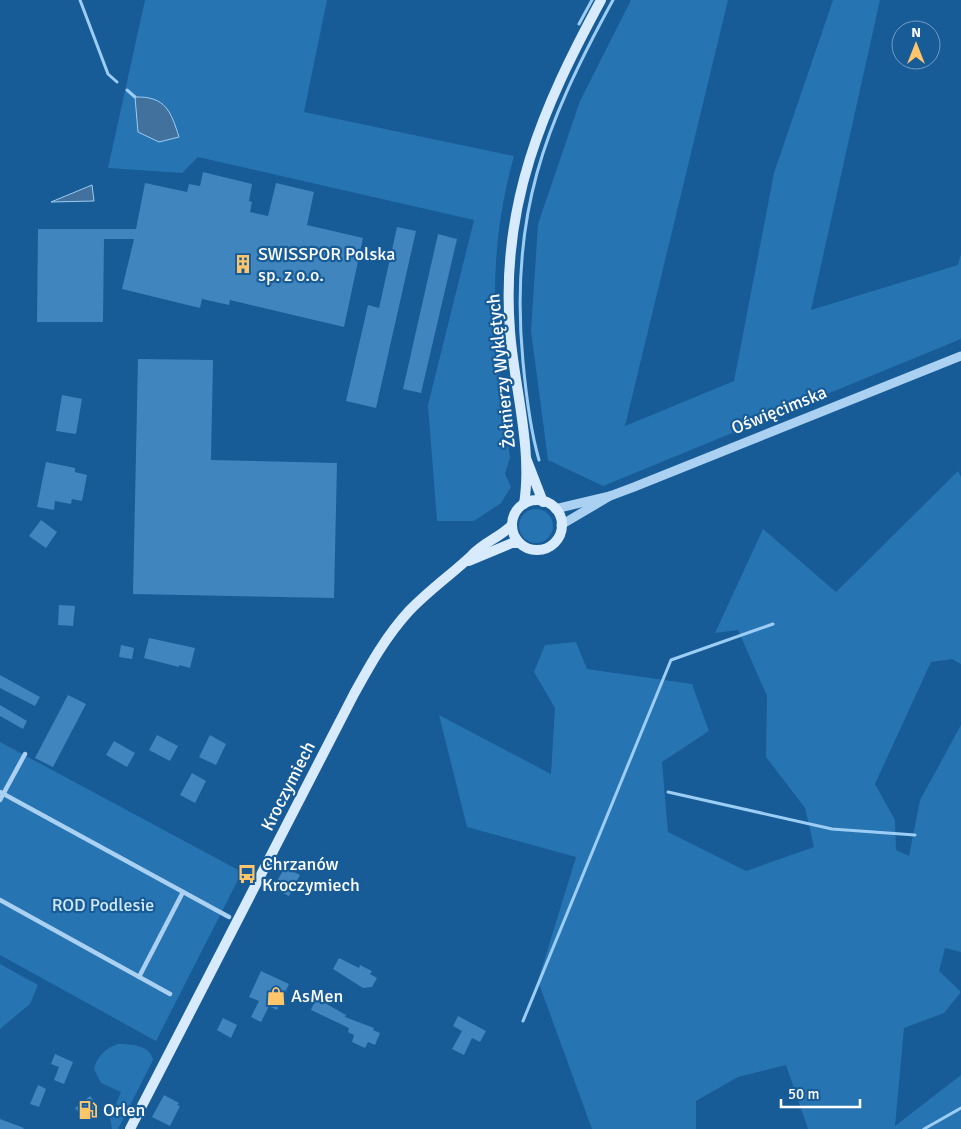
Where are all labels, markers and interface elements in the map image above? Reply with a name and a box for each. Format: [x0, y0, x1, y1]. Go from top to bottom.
north arrow [891, 20, 941, 70]
text: N [911, 24, 921, 41]
place label: SWISSPOR Polska sp. z o.o. [258, 243, 395, 286]
building icon: SWISSPOR Polska sp. z o.o. [232, 253, 254, 275]
street label: Żołnierzy Wyklętych [482, 293, 520, 449]
street label: Oświęcimska [728, 381, 830, 439]
street label: Kroczymiech [256, 737, 320, 835]
place label: Chrzanów Kroczymiech [262, 853, 360, 896]
bus stop icon: Chrzanów Kroczymiech [236, 863, 258, 885]
park label: ROD Podlesie [52, 894, 154, 916]
shop icon: AsMen [265, 985, 287, 1007]
place label: AsMen [291, 985, 343, 1007]
scale bar [781, 1076, 860, 1108]
text: 50 m [788, 1085, 819, 1103]
fuel station icon: Orlen [77, 1099, 99, 1121]
place label: Orlen [103, 1099, 145, 1121]

